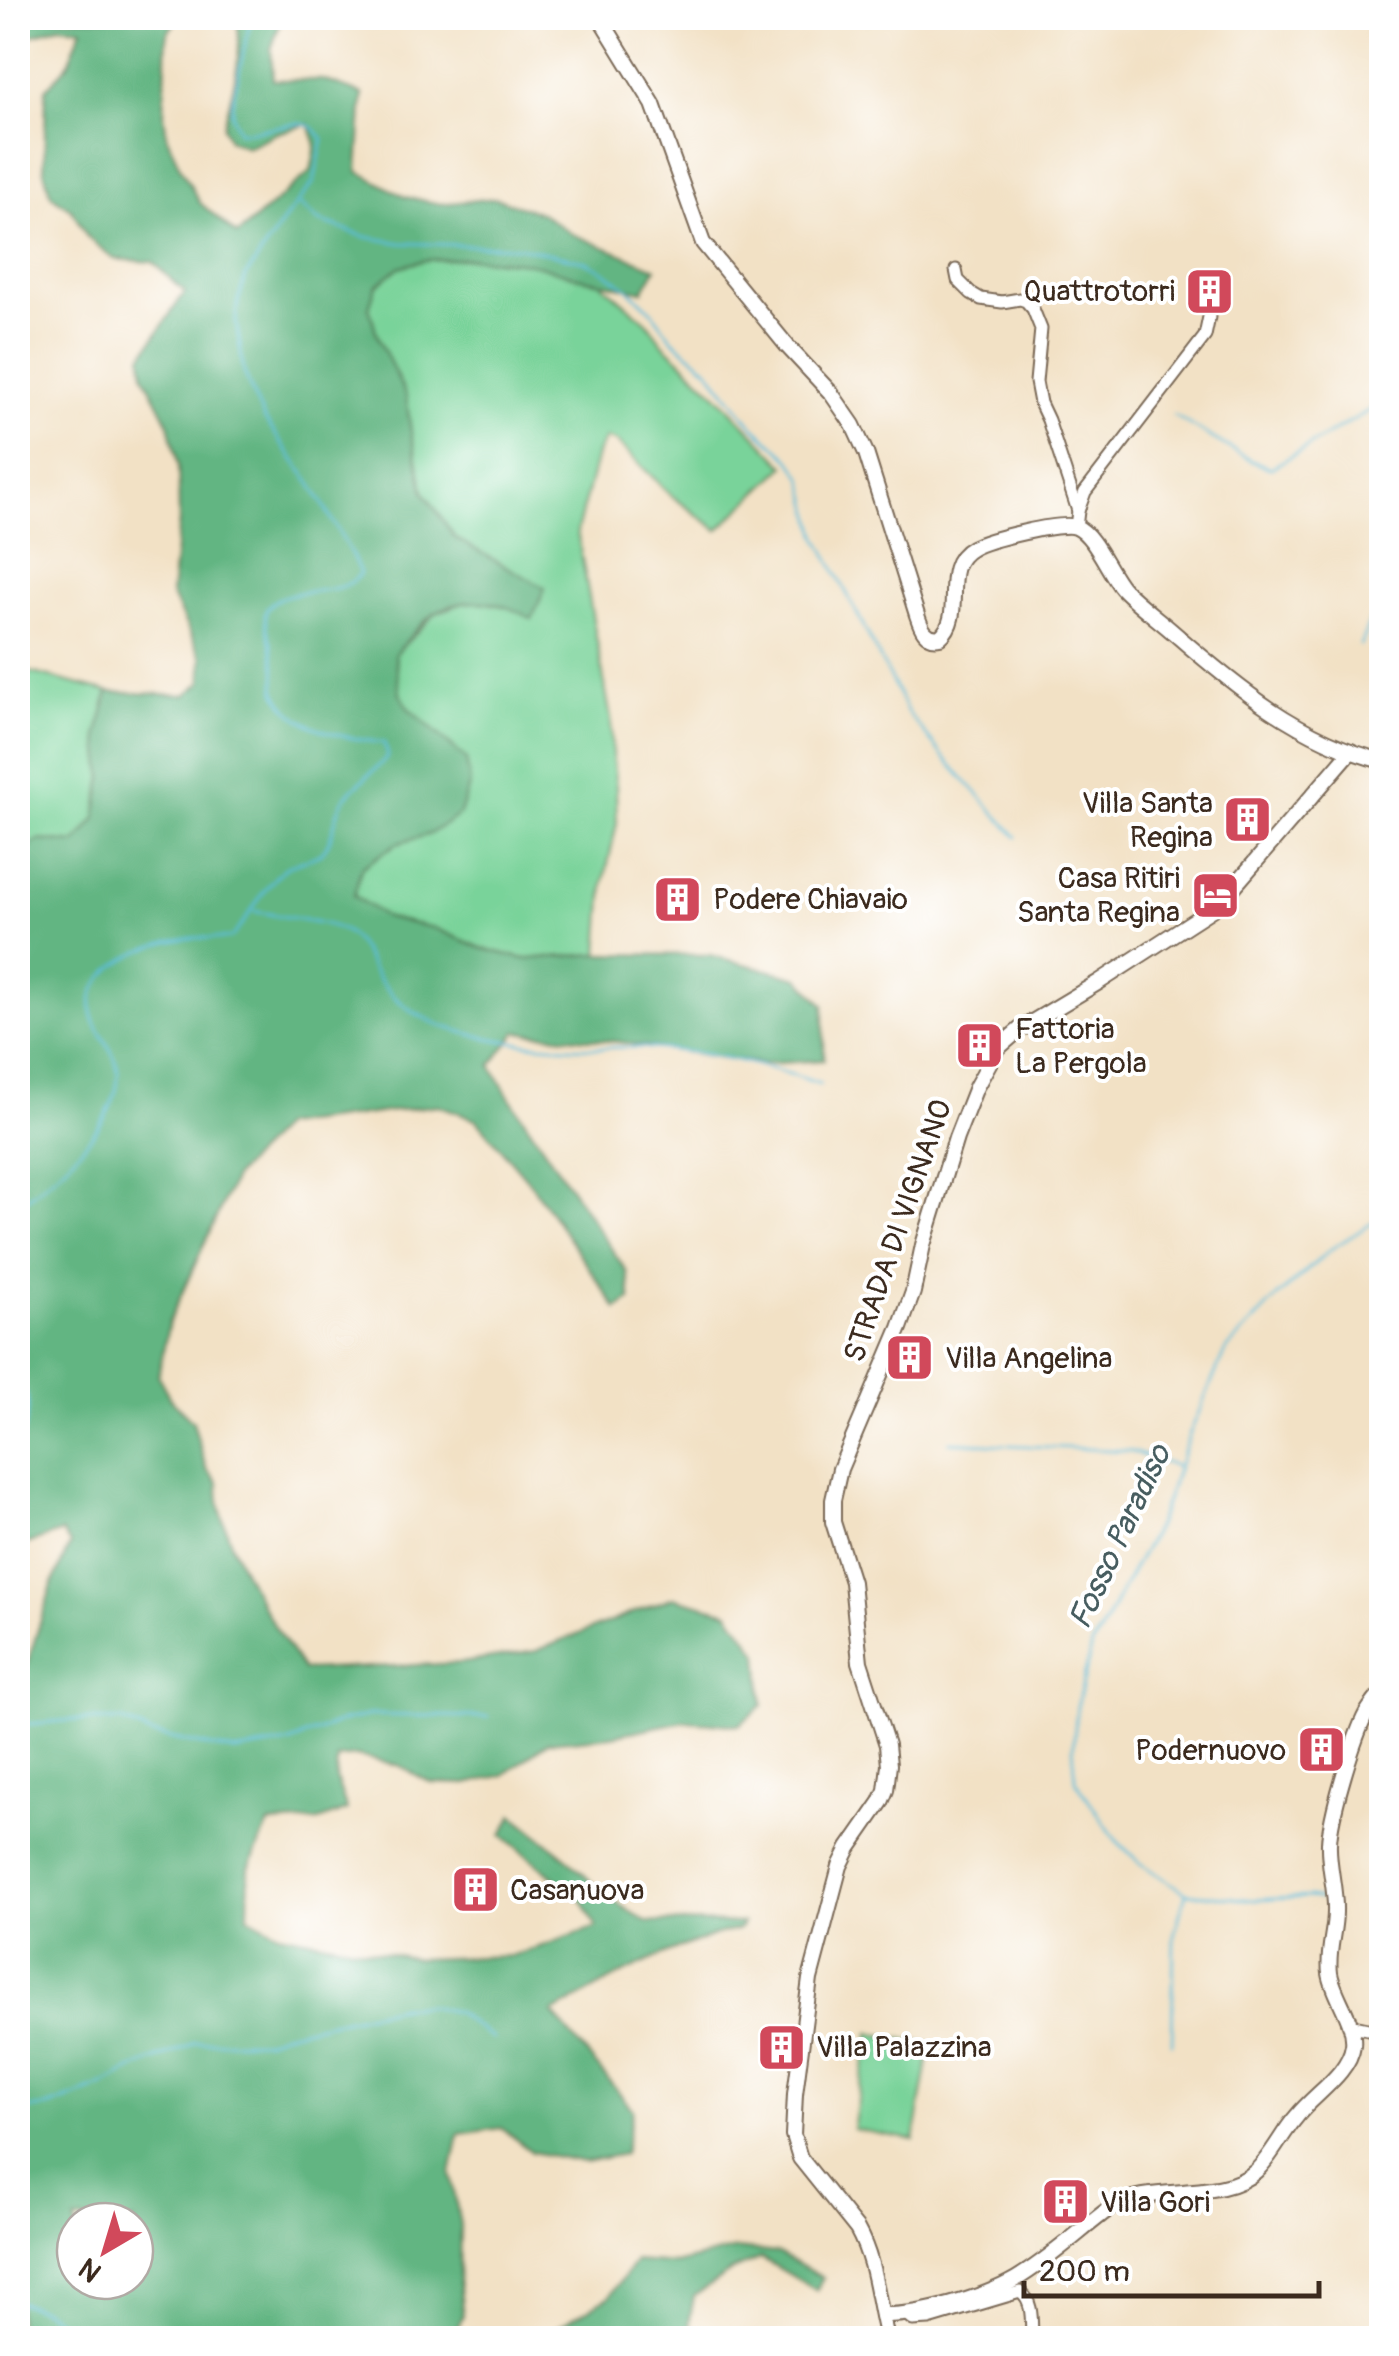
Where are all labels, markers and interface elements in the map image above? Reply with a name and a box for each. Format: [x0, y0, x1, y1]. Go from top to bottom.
building icon: Quattrotorri [1184, 265, 1236, 317]
place label: Quattrotorri [1023, 273, 1175, 310]
place label: Villa Santa Regina [1082, 785, 1213, 856]
building icon: Villa Santa Regina [1222, 794, 1274, 846]
place label: Casa Ritiri Santa Regina [1017, 860, 1180, 931]
hotel icon: Casa Ritiri Santa Regina [1189, 869, 1241, 921]
building icon: Podere Chiavaio [652, 873, 704, 925]
place label: Podere Chiavaio [713, 881, 908, 918]
place label: Fattoria La Pergola [1015, 1011, 1147, 1082]
building icon: Fattoria La Pergola [954, 1020, 1006, 1072]
street label: STRADA DI VIGNANO [836, 1095, 960, 1367]
building icon: Villa Angelina [884, 1332, 936, 1384]
place label: Villa Angelina [945, 1340, 1113, 1377]
water label: Fosso Paradiso [1060, 1436, 1181, 1635]
building icon: Podernuovo [1295, 1724, 1347, 1776]
place label: Podernuovo [1135, 1732, 1286, 1769]
building icon: Casanuova [449, 1864, 501, 1916]
place label: Casanuova [510, 1872, 645, 1909]
building icon: Villa Palazzina [755, 2021, 807, 2073]
place label: Villa Palazzina [816, 2029, 992, 2066]
building icon: Villa Gori [1039, 2176, 1091, 2228]
place label: Villa Gori [1100, 2184, 1210, 2221]
north arrow [55, 2201, 155, 2301]
scale bar [1024, 2236, 1319, 2298]
text: N [72, 2250, 109, 2289]
text: 200 m [1039, 2253, 1130, 2290]

